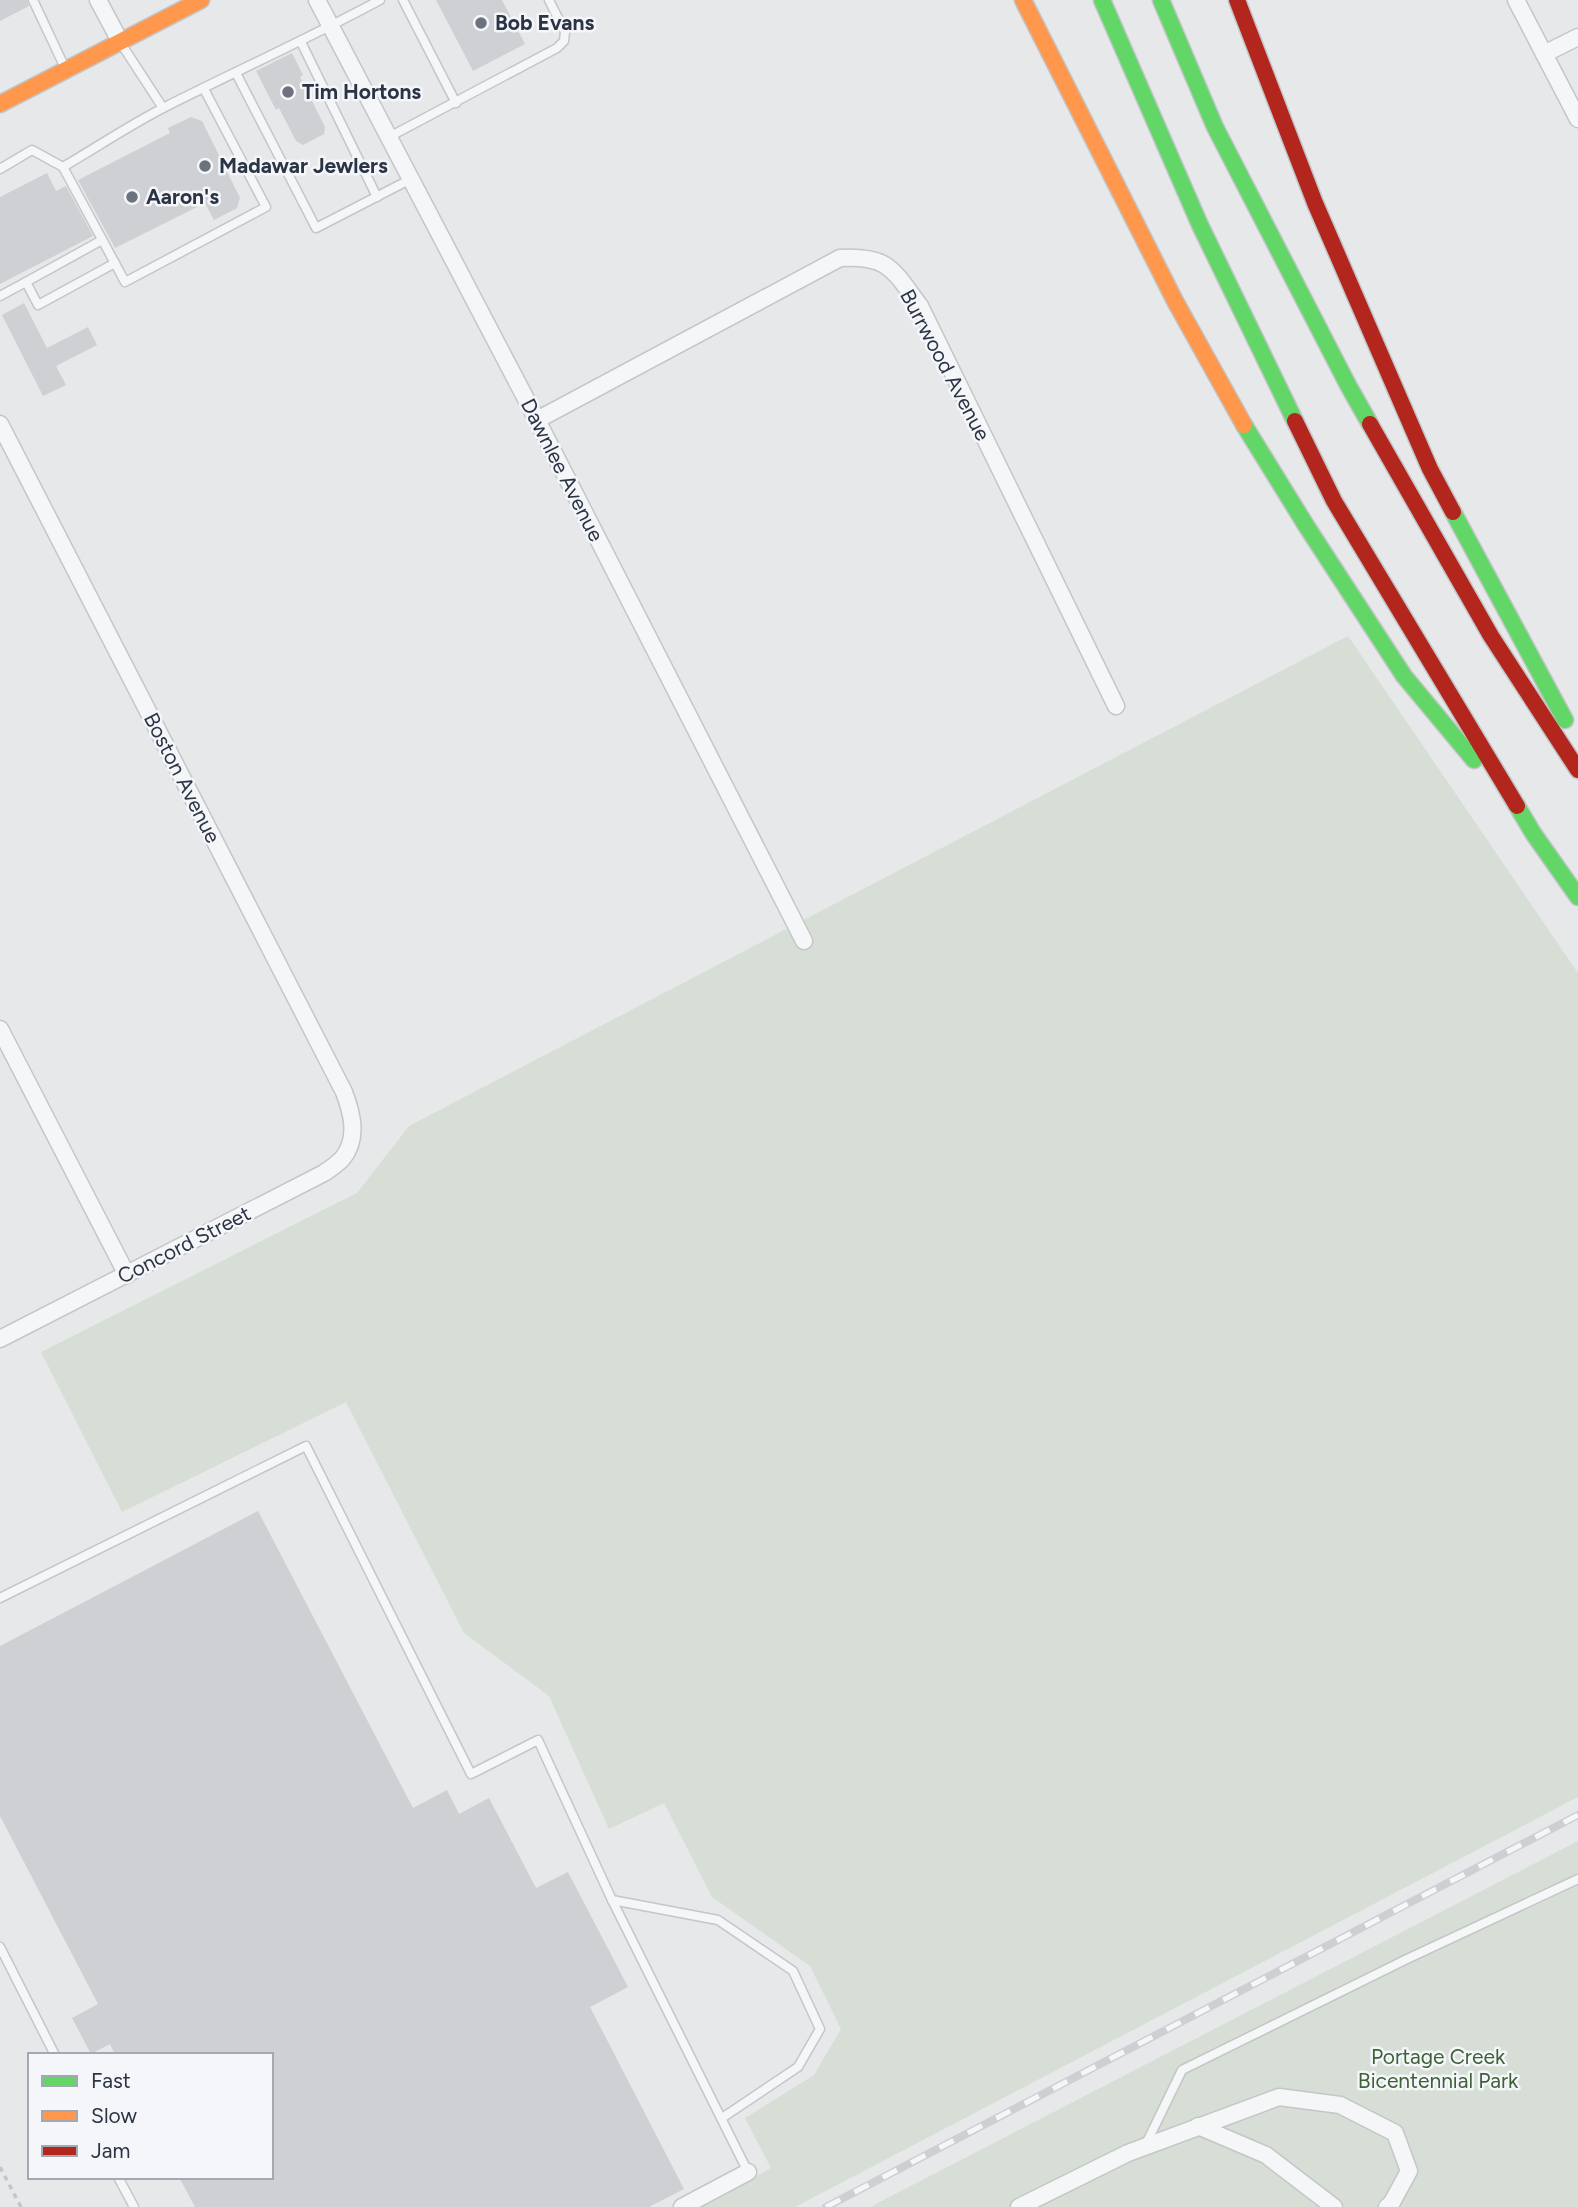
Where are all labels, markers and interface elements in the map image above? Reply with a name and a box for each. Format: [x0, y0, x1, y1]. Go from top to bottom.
place label: Bob Evans [495, 10, 594, 35]
marker: Bob Evans [473, 15, 489, 31]
place label: Tim Hortons [302, 79, 421, 104]
marker: Tim Hortons [280, 84, 296, 100]
place label: Madawar Jewlers [219, 153, 388, 178]
marker: Madawar Jewlers [197, 158, 213, 174]
place label: Aaron's [146, 184, 219, 209]
marker: Aaron's [124, 189, 140, 205]
street label: Burrwood Avenue [895, 285, 996, 445]
street label: Dawnlee Avenue [516, 394, 609, 545]
street label: Boston Avenue [139, 708, 226, 847]
street label: Concord Street [113, 1200, 255, 1289]
park label: Portage Creek Bicentennial Park [1358, 2044, 1519, 2093]
legend [28, 2053, 273, 2179]
text: Fast [91, 2068, 131, 2093]
text: Slow [91, 2103, 137, 2128]
text: Jam [91, 2138, 130, 2163]

